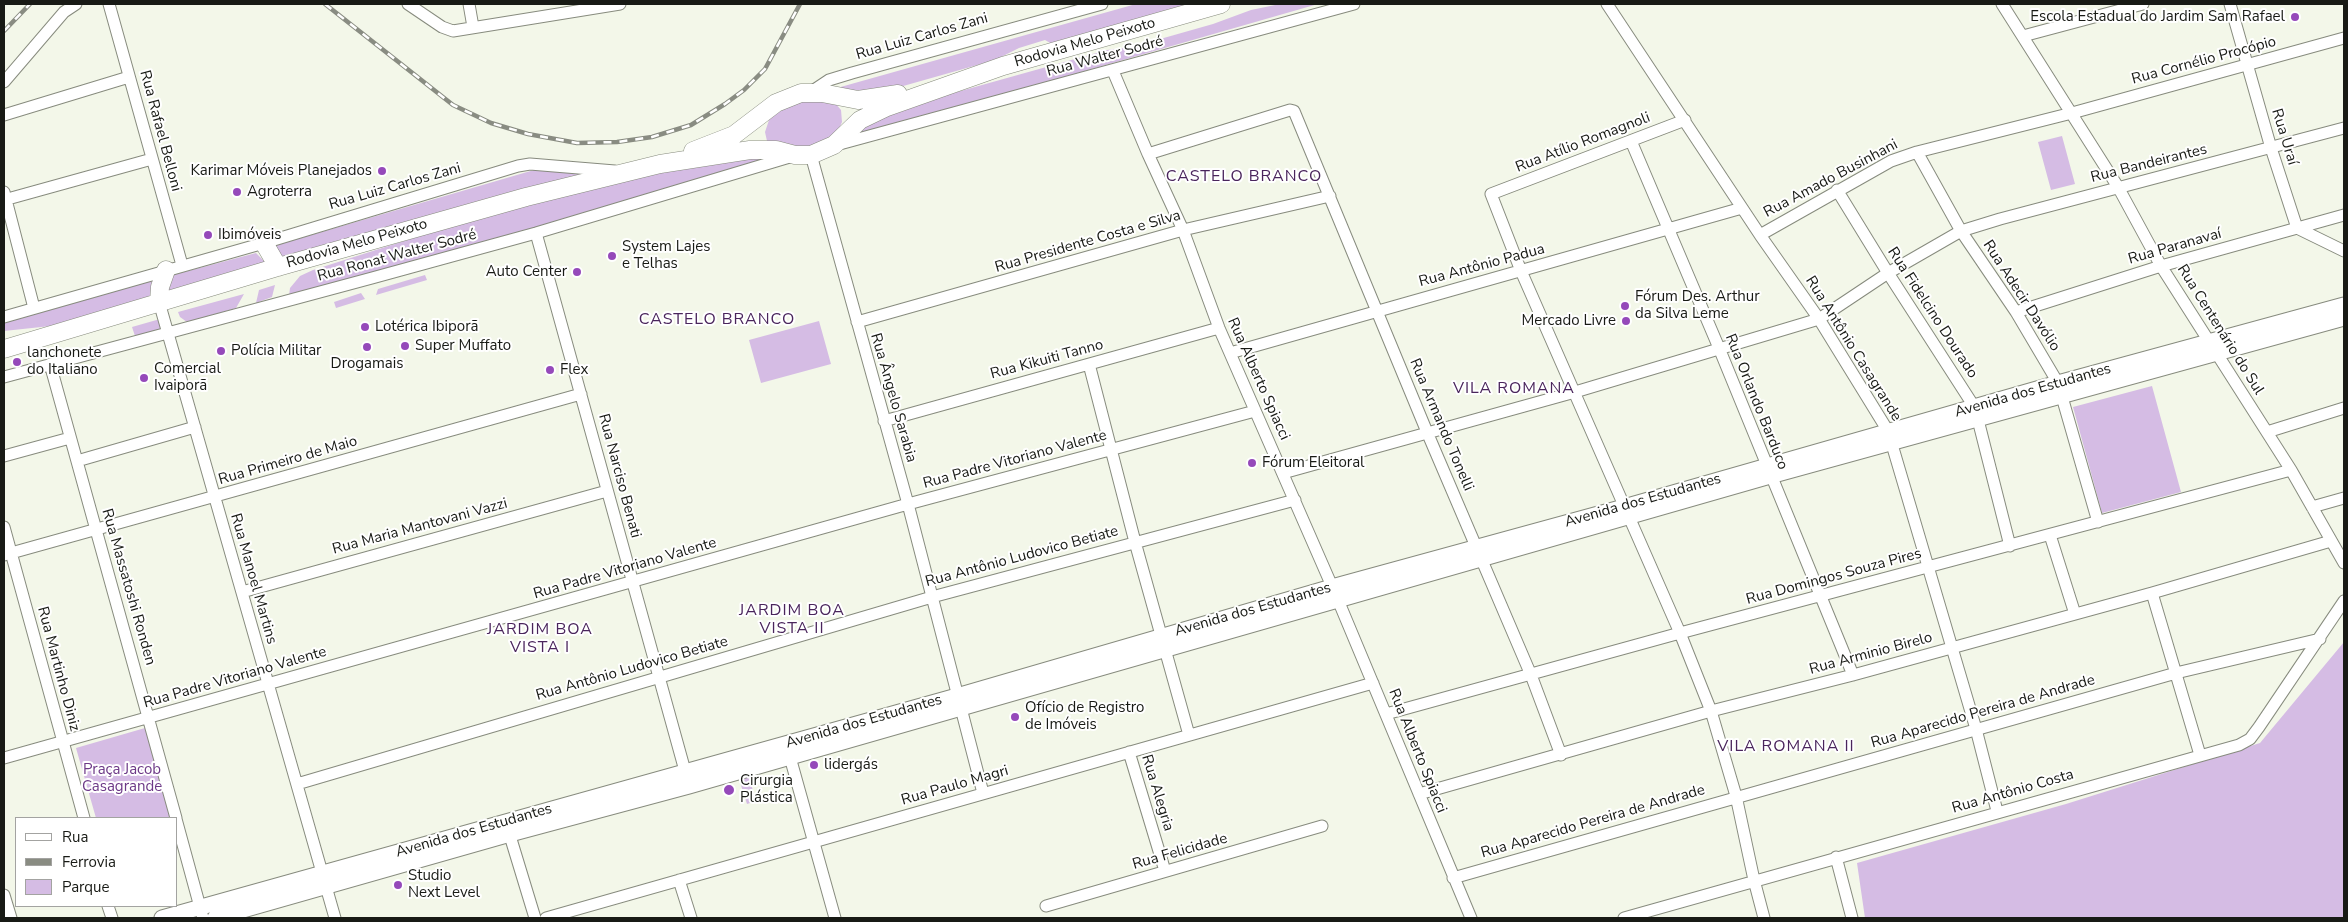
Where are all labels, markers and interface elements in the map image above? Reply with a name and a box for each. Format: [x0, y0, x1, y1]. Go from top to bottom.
place label: Escola Estadual do Jardim Sam Rafael [2030, 8, 2285, 26]
street label: Rua Luiz Carlos Zani [854, 10, 990, 64]
marker: Escola Estadual do Jardim Sam Rafael [2289, 11, 2301, 23]
street label: Rodovia Melo Peixoto [1013, 14, 1157, 72]
street label: Rua Walter Sodré [1045, 33, 1165, 81]
street label: Rua Cornélio Procópio [2130, 33, 2278, 89]
street label: Rua Rafael Belloni [135, 68, 185, 194]
street label: Rua Uraí [2267, 107, 2301, 167]
street label: Rua Atílio Romagnoli [1513, 109, 1653, 177]
street label: Rua Amado Businhani [1761, 136, 1901, 222]
street label: Rua Bandeirantes [2089, 141, 2209, 187]
street label: Rua Luiz Carlos Zani [327, 160, 463, 214]
place label: Karimar Móveis Planejados [190, 162, 372, 180]
marker: Karimar Móveis Planejados [376, 165, 388, 177]
district label: CASTELO BRANCO [1164, 167, 1324, 187]
place label: Agroterra [247, 183, 312, 201]
marker: Agroterra [231, 186, 243, 198]
street label: Rua Presidente Costa e Silva [993, 207, 1183, 277]
street label: Rodovia Melo Peixoto [285, 215, 429, 273]
street label: Rua Paranavaí [2126, 225, 2224, 269]
place label: Ibimóveis [218, 226, 281, 244]
street label: Rua Ronat Walter Sodré [316, 226, 478, 286]
marker: Ibimóveis [202, 229, 214, 241]
street label: Rua Adecir Davólio [1978, 237, 2064, 355]
place label: System Lajes e Telhas [622, 238, 711, 273]
street label: Rua Antônio Padua [1417, 241, 1547, 291]
street label: Rua Fidelcino Dourado [1883, 244, 1981, 382]
marker: System Lajes e Telhas [606, 250, 618, 262]
street label: Rua Centenário do Sul [2173, 262, 2267, 398]
place label: Auto Center [486, 263, 567, 281]
marker: Auto Center [571, 266, 583, 278]
street label: Rua Antônio Casagrande [1801, 273, 1905, 425]
place label: Fórum Des. Arthur da Silva Leme [1635, 288, 1760, 323]
marker: Fórum Des. Arthur da Silva Leme [1619, 300, 1631, 312]
district label: CASTELO BRANCO [637, 310, 797, 330]
place label: Mercado Livre [1522, 312, 1616, 330]
street label: Rua Alberto Spiacci [1223, 315, 1293, 443]
marker: Mercado Livre [1620, 315, 1632, 327]
place label: Lotérica Ibiporã [375, 318, 478, 336]
marker: Lotérica Ibiporã [359, 321, 371, 333]
street label: Rua Ângelo Sarabia [866, 331, 920, 465]
street label: Rua Orlando Barduco [1721, 332, 1791, 472]
street label: Rua Kikuiti Tanno [989, 336, 1105, 384]
place label: Super Muffato [415, 337, 511, 355]
marker: Super Muffato [399, 340, 411, 352]
marker: Drogamais [361, 341, 373, 353]
place label: Polícia Militar [231, 342, 321, 360]
place label: lanchonete do Italiano [27, 344, 101, 379]
marker: Polícia Militar [215, 345, 227, 357]
place label: Drogamais [331, 355, 403, 373]
marker: lanchonete do Italiano [11, 356, 23, 368]
street label: Rua Armando Tonelli [1405, 356, 1477, 494]
place label: Comercial Ivaiporã [154, 360, 221, 395]
street label: Avenida dos Estudantes [1953, 360, 2113, 422]
place label: Flex [560, 361, 588, 379]
marker: Flex [544, 364, 556, 376]
marker: Comercial Ivaiporã [138, 372, 150, 384]
district label: VILA ROMANA [1452, 379, 1576, 399]
street label: Rua Narciso Benati [594, 412, 644, 540]
street label: Rua Padre Vitoriano Valente [921, 427, 1109, 493]
street label: Rua Primeiro de Maio [217, 433, 359, 489]
place label: Fórum Eleitoral [1262, 454, 1365, 472]
marker: Fórum Eleitoral [1246, 457, 1258, 469]
street label: Avenida dos Estudantes [1563, 470, 1723, 532]
street label: Rua Maria Mantovani Vazzi [330, 495, 510, 559]
street label: Rua Massatoshi Ronden [97, 507, 159, 667]
street label: Rua Manoel Martins [226, 512, 280, 646]
street label: Rua Antônio Ludovico Betiate [924, 523, 1120, 591]
street label: Rua Padre Vitoriano Valente [531, 534, 719, 604]
street label: Rua Domingos Souza Pires [1744, 545, 1924, 609]
street label: Avenida dos Estudantes [1173, 579, 1333, 641]
district label: JARDIM BOA VISTA II [738, 601, 846, 639]
street label: Rua Martinho Diniz [33, 605, 83, 733]
district label: JARDIM BOA VISTA I [486, 620, 594, 658]
street label: Rua Arminio Birelo [1808, 629, 1934, 679]
street label: Rua Antônio Ludovico Betiate [534, 633, 730, 705]
street label: Rua Padre Vitoriano Valente [141, 643, 329, 713]
street label: Rua Aparecido Pereira de Andrade [1869, 671, 2097, 753]
street label: Rua Alberto Spiacci [1384, 686, 1450, 816]
street label: Avenida dos Estudantes [784, 691, 944, 753]
place label: Ofício de Registro de Imóveis [1025, 699, 1144, 734]
marker: Ofício de Registro de Imóveis [1009, 711, 1021, 723]
district label: VILA ROMANA II [1716, 737, 1856, 757]
street label: Rua Alegria [1137, 753, 1177, 833]
place label: lidergás [824, 756, 878, 774]
marker: lidergás [808, 759, 820, 771]
park label: Praça Jacob Casagrande [82, 761, 162, 796]
street label: Rua Paulo Magri [899, 762, 1011, 810]
street label: Rua Antônio Costa [1950, 766, 2076, 818]
place label: Cirurgia Plástica [740, 772, 793, 807]
street label: Rua Aparecido Pereira de Andrade [1479, 781, 1707, 863]
marker: Cirurgia Plástica [722, 783, 736, 797]
street label: Avenida dos Estudantes [394, 800, 554, 862]
legend [15, 817, 178, 907]
text: Rua [62, 827, 88, 847]
street label: Rua Felicidade [1130, 830, 1230, 874]
text: Ferrovia [62, 852, 116, 872]
place label: Studio Next Level [408, 867, 480, 902]
text: Parque [62, 877, 110, 897]
marker: Studio Next Level [392, 879, 404, 891]

